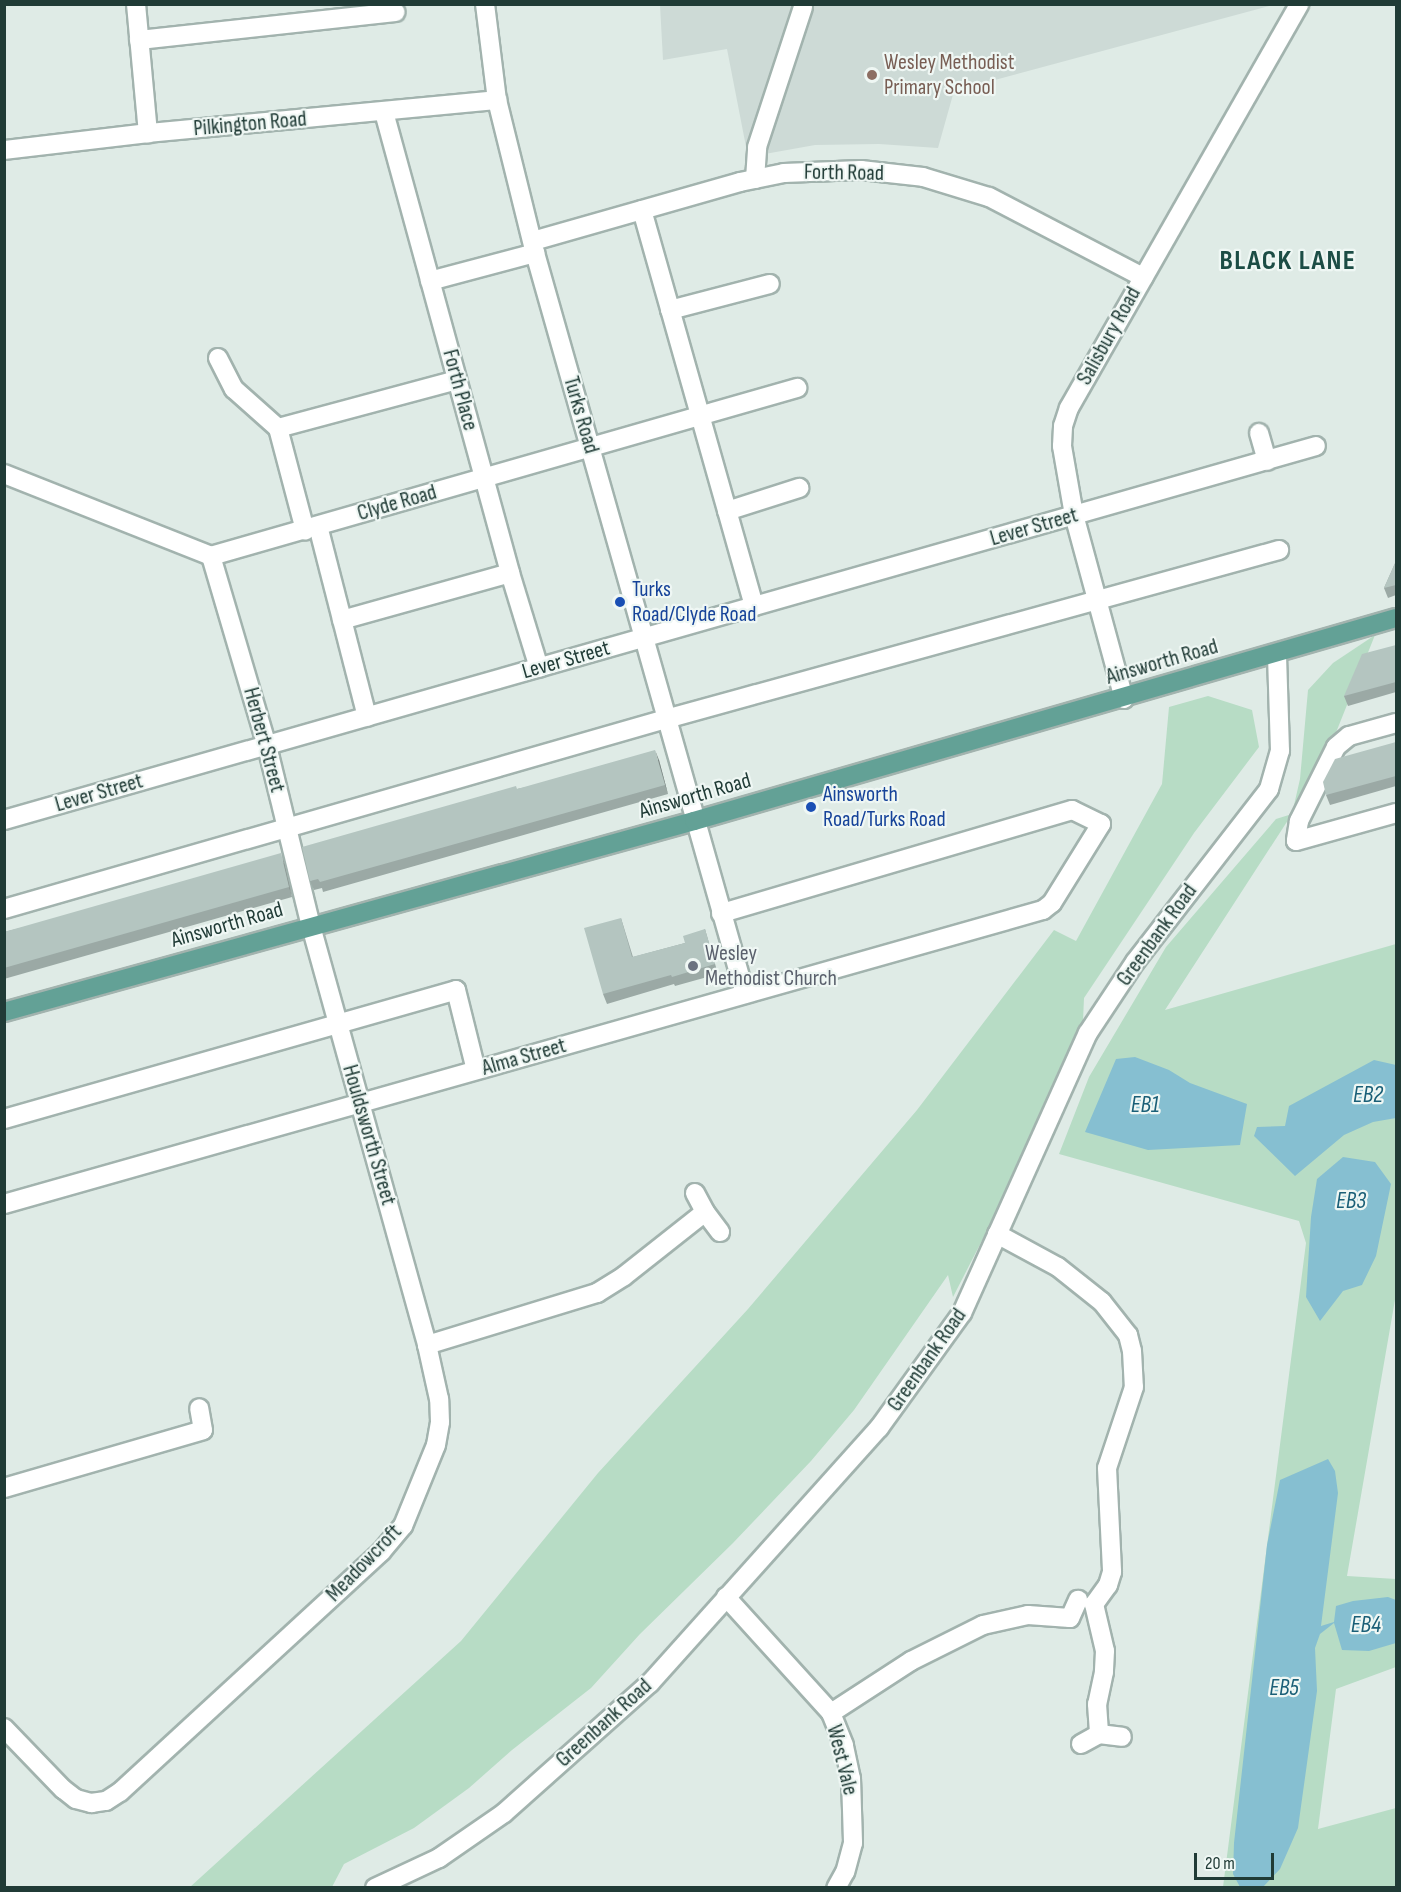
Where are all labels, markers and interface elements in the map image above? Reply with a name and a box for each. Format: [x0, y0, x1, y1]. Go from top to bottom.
place label: Wesley Methodist Primary School [884, 49, 1014, 100]
marker: Wesley Methodist Primary School [865, 68, 879, 82]
street label: Pilkington Road [192, 106, 308, 142]
street label: Forth Road [804, 159, 884, 187]
district label: BLACK LANE [1219, 244, 1357, 278]
street label: Salisbury Road [1071, 282, 1147, 390]
street label: Forth Place [437, 347, 483, 433]
street label: Turks Road [557, 373, 605, 457]
street label: Clyde Road [354, 479, 440, 527]
street label: Lever Street [987, 502, 1081, 552]
place label: Turks Road/Clyde Road [632, 576, 756, 628]
marker: Turks Road/Clyde Road [613, 595, 627, 609]
street label: Ainsworth Road [1103, 633, 1221, 691]
street label: Lever Street [519, 635, 613, 685]
street label: Herbert Street [237, 685, 291, 795]
street label: Ainsworth Road [636, 767, 754, 825]
street label: Lever Street [52, 768, 146, 818]
place label: Ainsworth Road/Turks Road [823, 781, 946, 832]
marker: Ainsworth Road/Turks Road [804, 800, 818, 814]
street label: Greenbank Road [1111, 879, 1203, 991]
street label: Ainsworth Road [168, 896, 286, 954]
place label: Wesley Methodist Church [705, 940, 837, 992]
marker: Wesley Methodist Church [686, 959, 700, 973]
street label: Alma Street [479, 1032, 569, 1082]
street label: Houldsworth Street [336, 1062, 402, 1208]
water label: EB2 [1353, 1081, 1383, 1109]
water label: EB1 [1131, 1091, 1159, 1119]
water label: EB3 [1336, 1187, 1366, 1215]
street label: Greenbank Road [882, 1303, 972, 1417]
street label: Meadowcroft [321, 1519, 407, 1607]
water label: EB4 [1351, 1611, 1381, 1639]
street label: Greenbank Road [551, 1673, 657, 1773]
water label: EB5 [1269, 1674, 1299, 1702]
street label: West Vale [821, 1722, 863, 1798]
scale bar [1197, 1841, 1276, 1879]
text: 20 m [1205, 1853, 1235, 1874]

